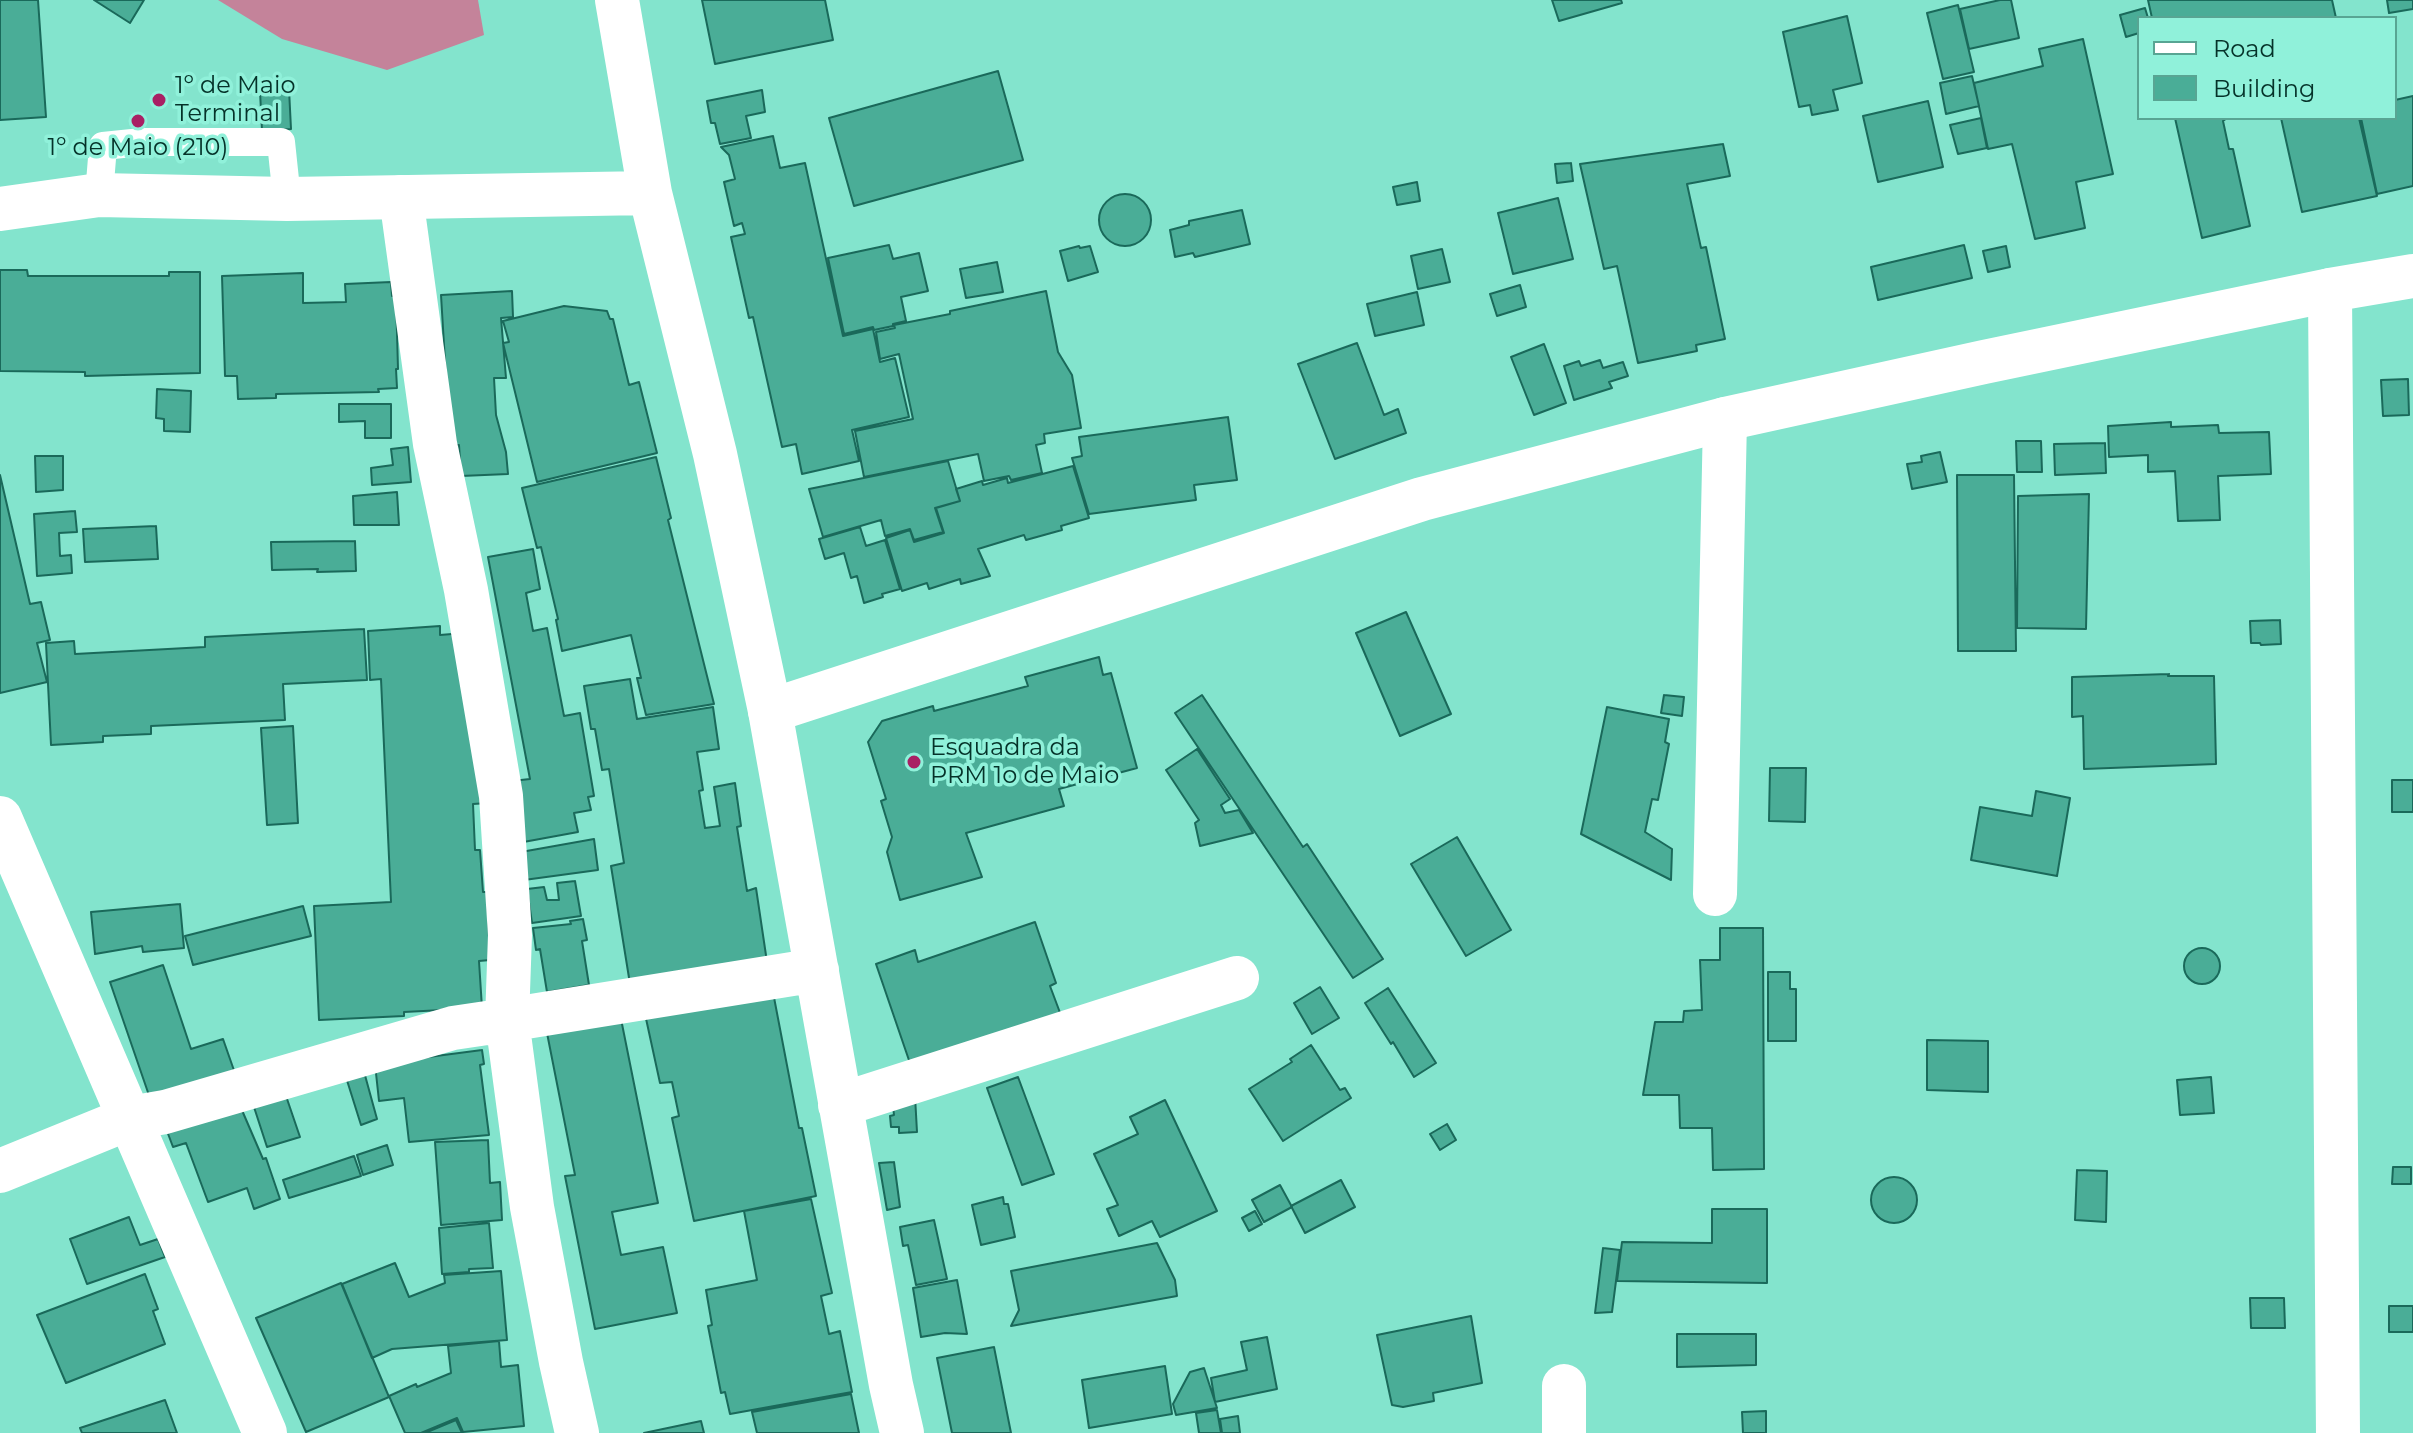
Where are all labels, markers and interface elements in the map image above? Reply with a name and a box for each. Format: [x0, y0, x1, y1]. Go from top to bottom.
legend [2137, 16, 2397, 120]
text: Road [2213, 34, 2276, 63]
place label: 1º de Maio Terminal [175, 72, 296, 128]
text: Building [2213, 74, 2316, 103]
marker: 1º de Maio Terminal [150, 91, 168, 109]
marker: 1º de Maio (210) [129, 112, 147, 130]
place label: 1º de Maio (210) [48, 134, 228, 162]
place label: Esquadra da PRM 1o de Maio [930, 734, 1119, 790]
marker: Esquadra da PRM 1o de Maio [905, 753, 923, 771]

